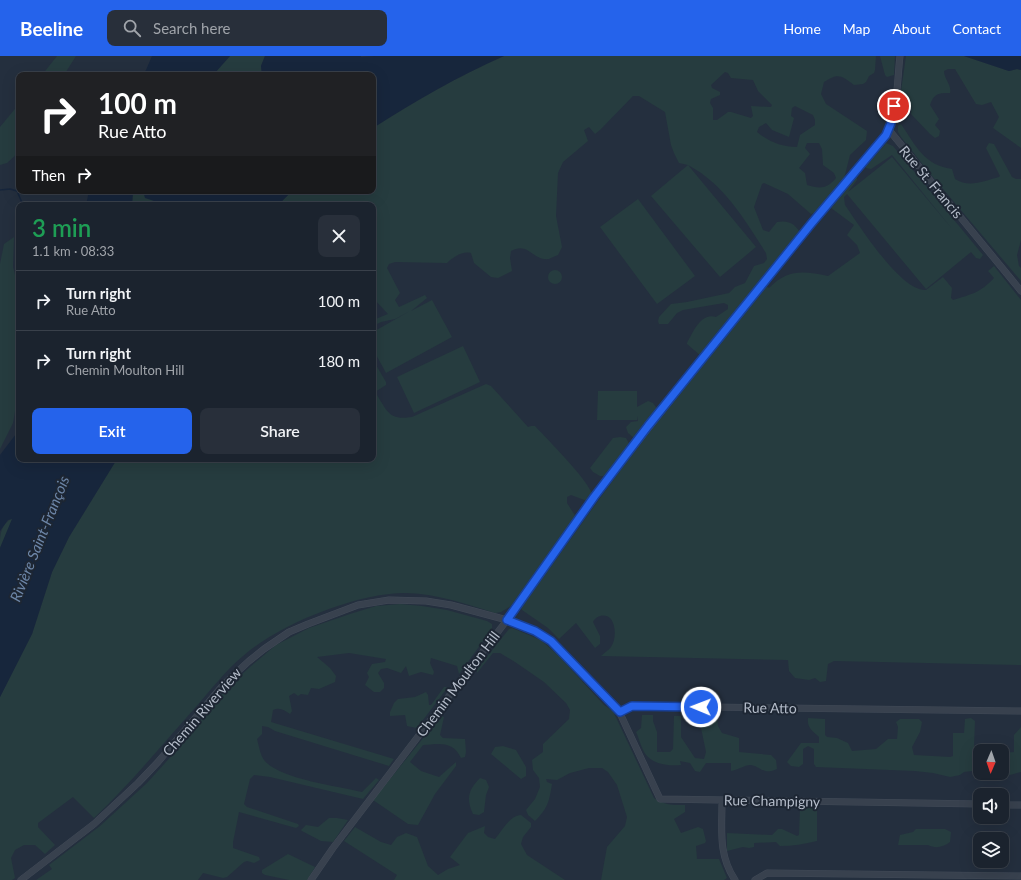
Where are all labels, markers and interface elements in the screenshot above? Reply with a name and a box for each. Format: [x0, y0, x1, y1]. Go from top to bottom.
search box [107, 10, 387, 46]
text: Beeline [20, 17, 83, 40]
icon: search [121, 17, 143, 39]
text: Search here [153, 19, 230, 37]
text: Home [783, 20, 821, 37]
text: Map [843, 20, 870, 37]
text: About [892, 20, 930, 37]
text: Contact [952, 20, 1001, 37]
text: 100 m [98, 86, 177, 120]
icon: right [32, 88, 84, 140]
pin [877, 89, 911, 123]
icon: arrive [883, 95, 905, 117]
text: Rue Atto [98, 120, 167, 142]
street label: Rue St. Francis [896, 142, 967, 221]
icon: right [73, 164, 95, 186]
text: Then [32, 166, 65, 184]
text: 3 min [32, 213, 91, 242]
button: close [318, 215, 360, 257]
text: 1.1 km · 08:33 [32, 243, 114, 259]
text: Turn right [66, 284, 131, 302]
icon: right [32, 290, 54, 312]
text: 100 m [318, 292, 360, 310]
text: Rue Atto [66, 302, 116, 318]
text: Turn right [66, 344, 131, 362]
icon: right [32, 350, 54, 372]
text: 180 m [318, 352, 360, 370]
text: Chemin Moulton Hill [66, 362, 184, 378]
button: Exit [32, 408, 192, 454]
button: Share [200, 408, 360, 454]
water label: Rivière Saint-François [6, 473, 73, 604]
street label: Chemin Moulton Hill [412, 628, 503, 740]
street label: Chemin Riverview [159, 664, 245, 759]
position arrow [680, 686, 722, 728]
street label: Rue Atto [743, 699, 797, 716]
north arrow [973, 744, 1009, 780]
map controls [973, 744, 1009, 868]
button: sound [973, 788, 1009, 824]
street label: Rue Champigny [724, 791, 821, 810]
button: layers [973, 832, 1009, 868]

